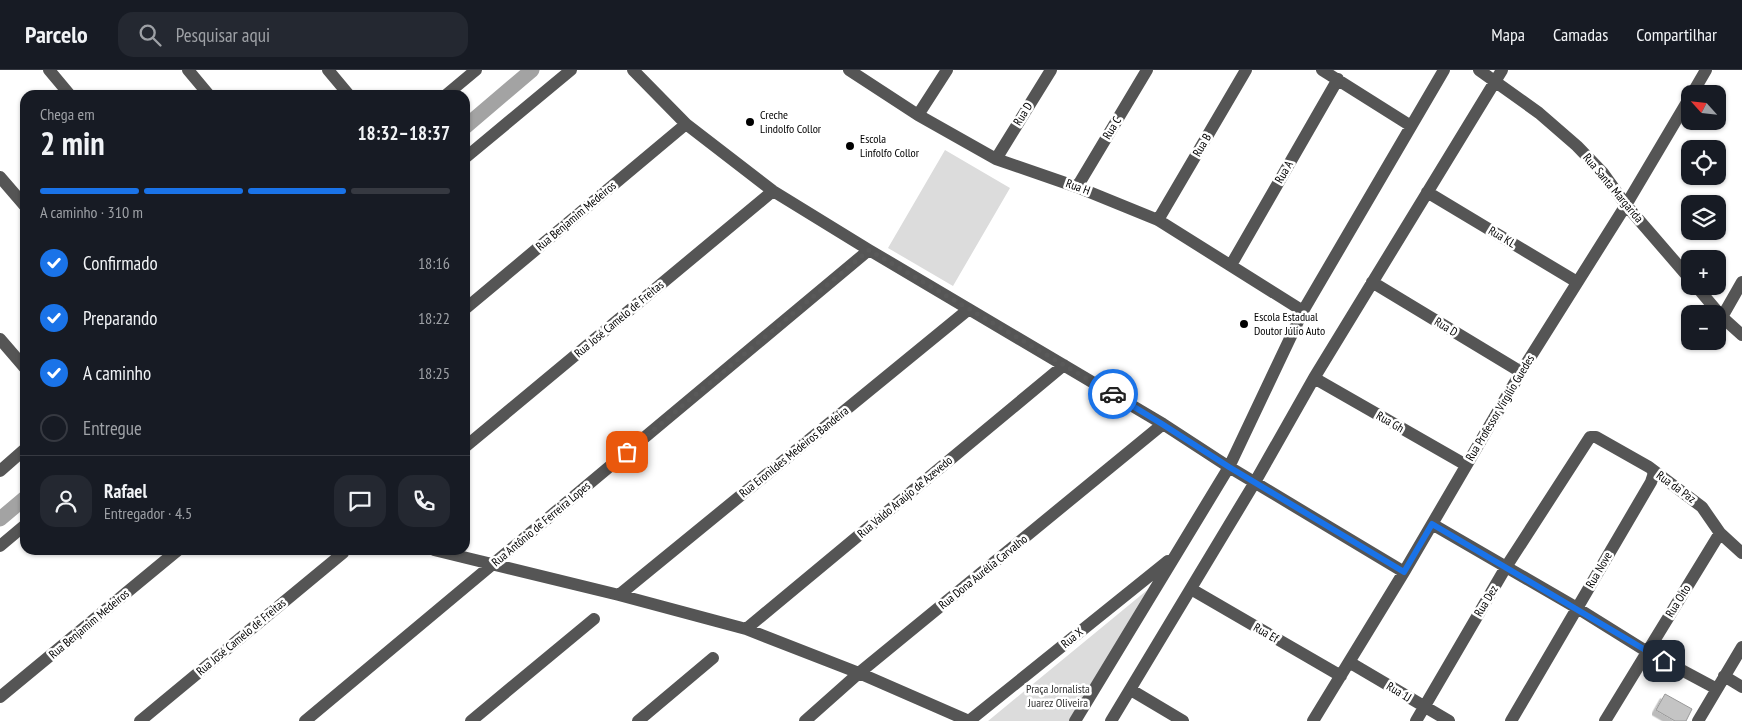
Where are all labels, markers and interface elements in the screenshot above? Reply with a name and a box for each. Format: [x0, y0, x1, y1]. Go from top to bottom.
search box [118, 12, 468, 57]
text: Parcelo [25, 19, 88, 50]
icon: search [136, 21, 164, 49]
text: Pesquisar aqui [176, 23, 270, 47]
text: Mapa [1491, 23, 1525, 46]
text: Camadas [1553, 23, 1608, 46]
text: Compartilhar [1636, 23, 1717, 46]
north arrow [1681, 85, 1726, 130]
map controls [1681, 85, 1726, 350]
street label: Rua D [1010, 99, 1035, 128]
text: Chega em [40, 104, 95, 124]
place label: Creche Lindolfo Collor [760, 107, 822, 136]
street label: Rua C [1099, 113, 1124, 142]
marker: Creche Lindolfo Collor [744, 116, 756, 128]
text: 18:32–18:37 [357, 121, 450, 145]
text: 2 min [40, 122, 105, 164]
street label: Rua B [1189, 130, 1214, 159]
place label: Escola Linfolfo Collor [860, 131, 920, 160]
marker: Escola Linfolfo Collor [844, 140, 856, 152]
button: locate [1681, 140, 1726, 185]
street label: Rua Santa Margarida [1580, 150, 1647, 226]
street label: Rua A [1271, 157, 1296, 186]
street label: Rua H [1064, 175, 1092, 198]
street label: Rua Benjamim Medeiros [532, 178, 619, 254]
button: layers [1681, 195, 1726, 240]
text: A caminho · 310 m [40, 202, 143, 222]
street label: Rua KL [1486, 223, 1519, 251]
icon: check [40, 249, 68, 277]
button: + [1681, 250, 1726, 295]
text: Confirmado [83, 251, 158, 275]
text: 18:16 [418, 253, 450, 273]
street label: Rua José Camelo de Freitas [571, 277, 666, 360]
icon: check [40, 304, 68, 332]
button: − [1681, 305, 1726, 350]
text: Preparando [83, 306, 158, 330]
text: 18:22 [418, 308, 450, 328]
place label: Escola Estadual Doutor Júlio Auto [1254, 309, 1325, 338]
street label: Rua D [1432, 314, 1461, 339]
marker: Escola Estadual Doutor Júlio Auto [1238, 318, 1250, 330]
street label: Rua Professor Virgílio Guedes [1462, 352, 1537, 464]
icon: check [40, 359, 68, 387]
text: A caminho [83, 361, 151, 385]
text: 18:25 [418, 363, 450, 383]
courier [1088, 369, 1138, 419]
icon: car [1099, 380, 1127, 408]
street label: Rua Eronildes Medeiros Bandeira [736, 403, 852, 500]
street label: Rua Gh [1374, 408, 1407, 435]
text: Entregue [83, 416, 142, 440]
pin [606, 431, 648, 473]
icon: bag [613, 438, 641, 466]
street label: Rua Valdo Araújo de Azevedo [854, 453, 955, 541]
street label: Rua da Paz [1654, 467, 1699, 506]
button: person [40, 475, 92, 527]
button: chat [334, 475, 386, 527]
button: phone [398, 475, 450, 527]
street label: Rua Antônio de Ferreira Lopes [488, 478, 593, 569]
text: Rafael [104, 479, 147, 503]
text: Entregador · 4.5 [104, 503, 192, 523]
street label: Rua Dona Aurélia Carvalho [935, 531, 1030, 612]
street label: Rua Nove [1582, 549, 1615, 591]
street label: Rua Dez [1470, 582, 1501, 619]
street label: Rua Oito [1662, 582, 1693, 620]
street label: Rua Benjamim Medeiros [45, 586, 132, 662]
street label: Rua José Camelo de Freitas [193, 595, 288, 678]
street label: Rua Ef [1251, 619, 1282, 646]
street label: Rua X [1058, 624, 1086, 651]
pin [1643, 640, 1685, 682]
icon: home [1650, 647, 1678, 675]
street label: Rua 1J [1384, 678, 1415, 705]
park label: Praça Jornalista Juarez Oliveira [1026, 681, 1090, 710]

